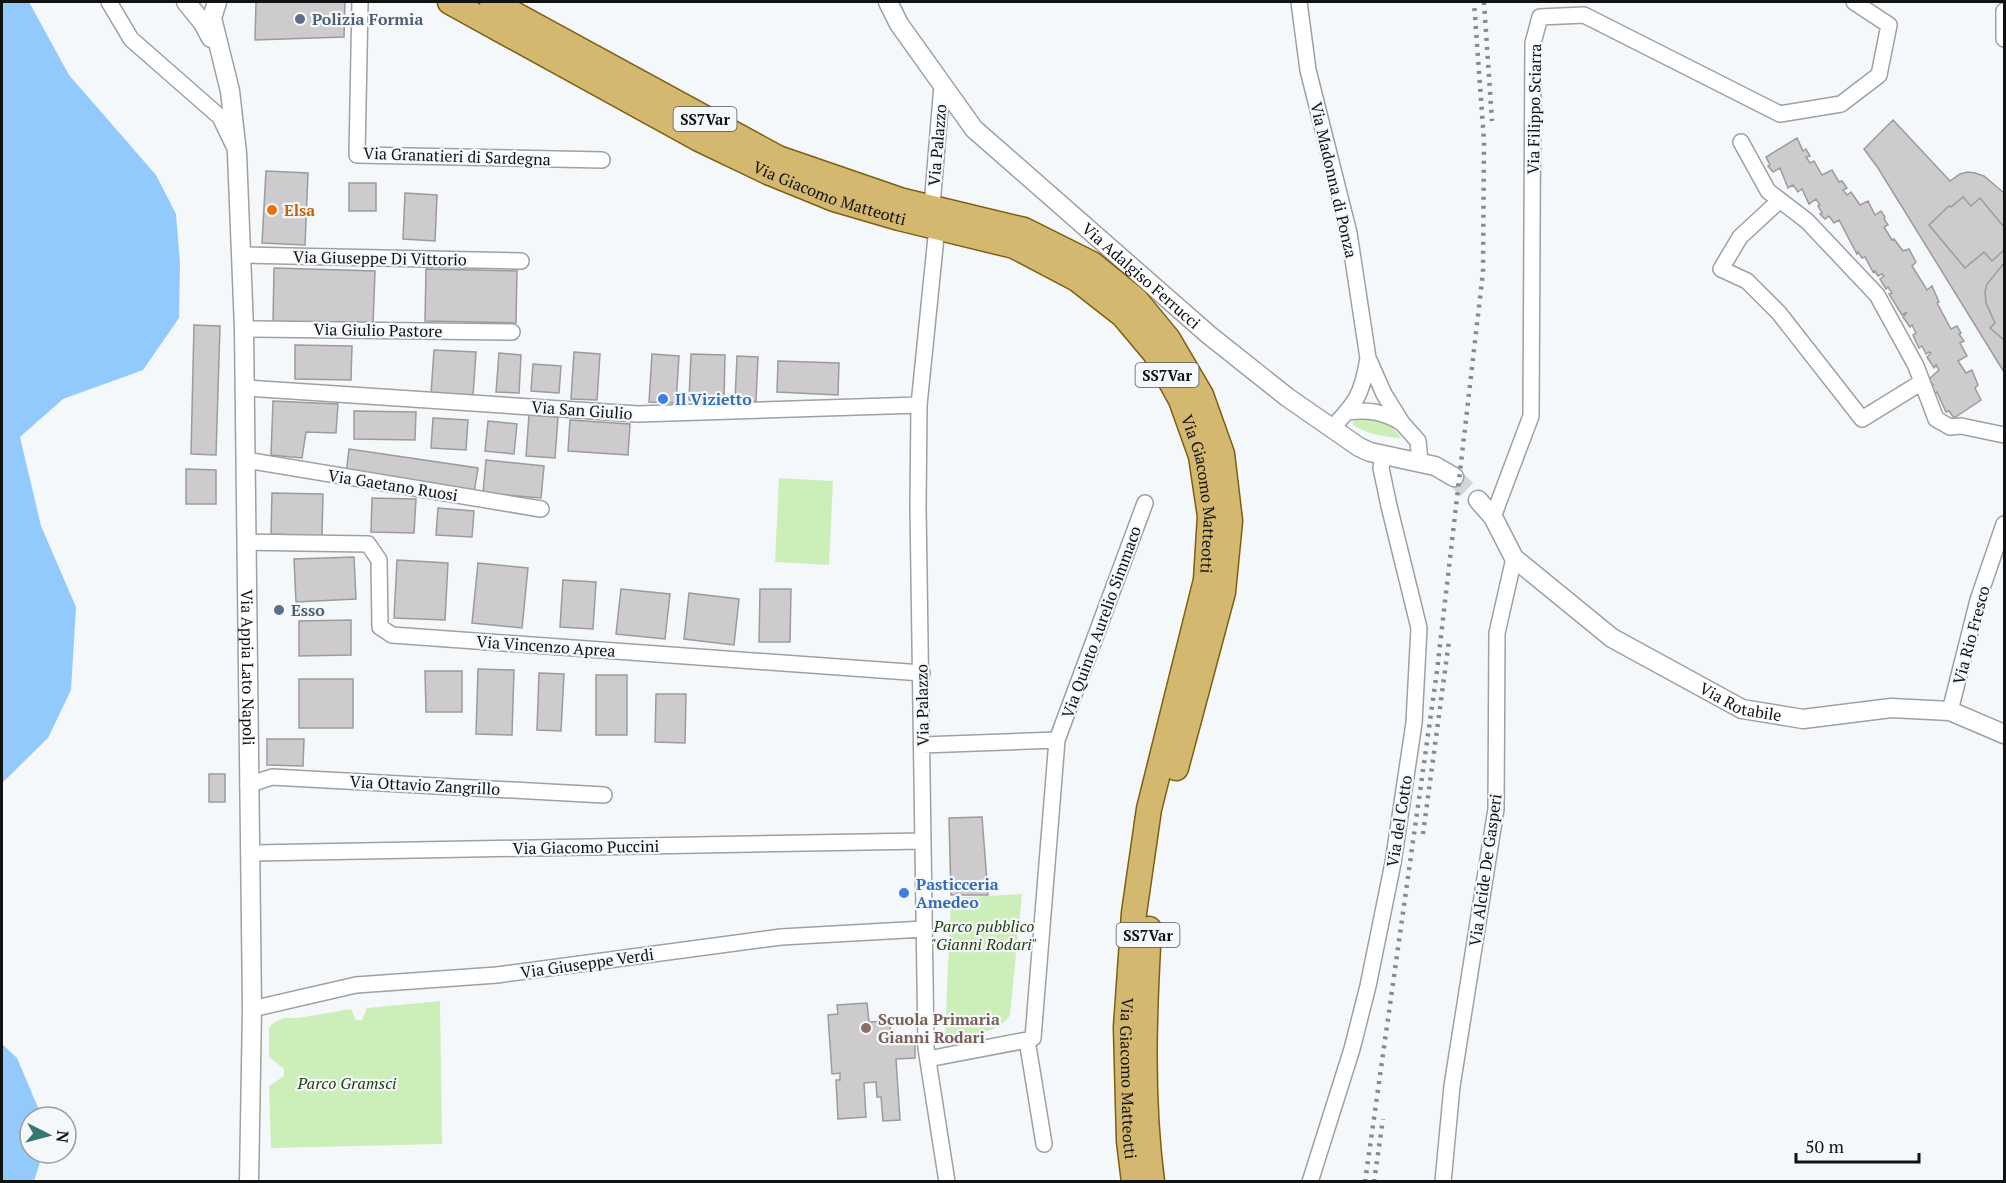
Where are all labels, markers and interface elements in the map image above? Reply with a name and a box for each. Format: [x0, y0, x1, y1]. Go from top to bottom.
place label: Polizia Formia [312, 8, 423, 30]
marker: Polizia Formia [293, 12, 307, 26]
street label: Via Filippo Sciarra [1522, 43, 1546, 175]
street label: Via Madonna di Ponza [1305, 100, 1363, 260]
street label: Via Palazzo [922, 103, 952, 187]
road number: SS7Var [674, 107, 736, 131]
street label: Via Granatieri di Sardegna [363, 142, 551, 170]
street label: Via Giacomo Matteotti [749, 155, 909, 230]
place label: Elsa [284, 199, 315, 221]
marker: Elsa [265, 203, 279, 217]
street label: Via Adalgiso Ferrucci [1077, 218, 1205, 334]
street label: Via Giuseppe Di Vittorio [293, 245, 467, 271]
street label: Via Giulio Pastore [314, 318, 442, 342]
road number: SS7Var [1136, 363, 1198, 387]
place label: Il Vizietto [675, 388, 752, 410]
marker: Il Vizietto [656, 392, 670, 406]
street label: Via San Giulio [531, 395, 633, 425]
street label: Via Giacomo Matteotti [1176, 412, 1222, 574]
street label: Via Gaetano Ruosi [327, 464, 460, 506]
street label: Via Quinto Aurelio Simmaco [1056, 523, 1146, 721]
street label: Via Rio Fresco [1947, 583, 1995, 687]
street label: Via Appia Lato Napoli [236, 589, 260, 746]
place label: Esso [291, 599, 325, 621]
marker: Esso [272, 603, 286, 617]
street label: Via Vincenzo Aprea [476, 630, 616, 662]
street label: Via Palazzo [910, 664, 934, 746]
street label: Via Rotabile [1696, 677, 1783, 726]
street label: Via Ottavio Zangrillo [349, 770, 501, 800]
street label: Via del Cotto [1381, 773, 1417, 868]
street label: Via Alcide De Gasperi [1463, 792, 1507, 948]
street label: Via Giacomo Puccini [512, 835, 660, 859]
place label: Pasticceria Amedeo [916, 873, 999, 913]
marker: Pasticceria Amedeo [897, 886, 911, 900]
park label: Parco pubblico "Gianni Rodari" [931, 915, 1037, 955]
road number: SS7Var [1116, 923, 1180, 947]
street label: Via Giuseppe Verdi [519, 943, 655, 983]
street label: Via Giacomo Matteotti [1115, 997, 1142, 1161]
place label: Scuola Primaria Gianni Rodari [878, 1008, 1000, 1048]
marker: Scuola Primaria Gianni Rodari [859, 1021, 873, 1035]
park label: Parco Gramsci [296, 1072, 397, 1094]
north arrow [18, 1105, 78, 1165]
scale bar [1796, 1126, 1919, 1164]
text: N [51, 1129, 74, 1144]
text: 50 m [1805, 1134, 1845, 1158]

